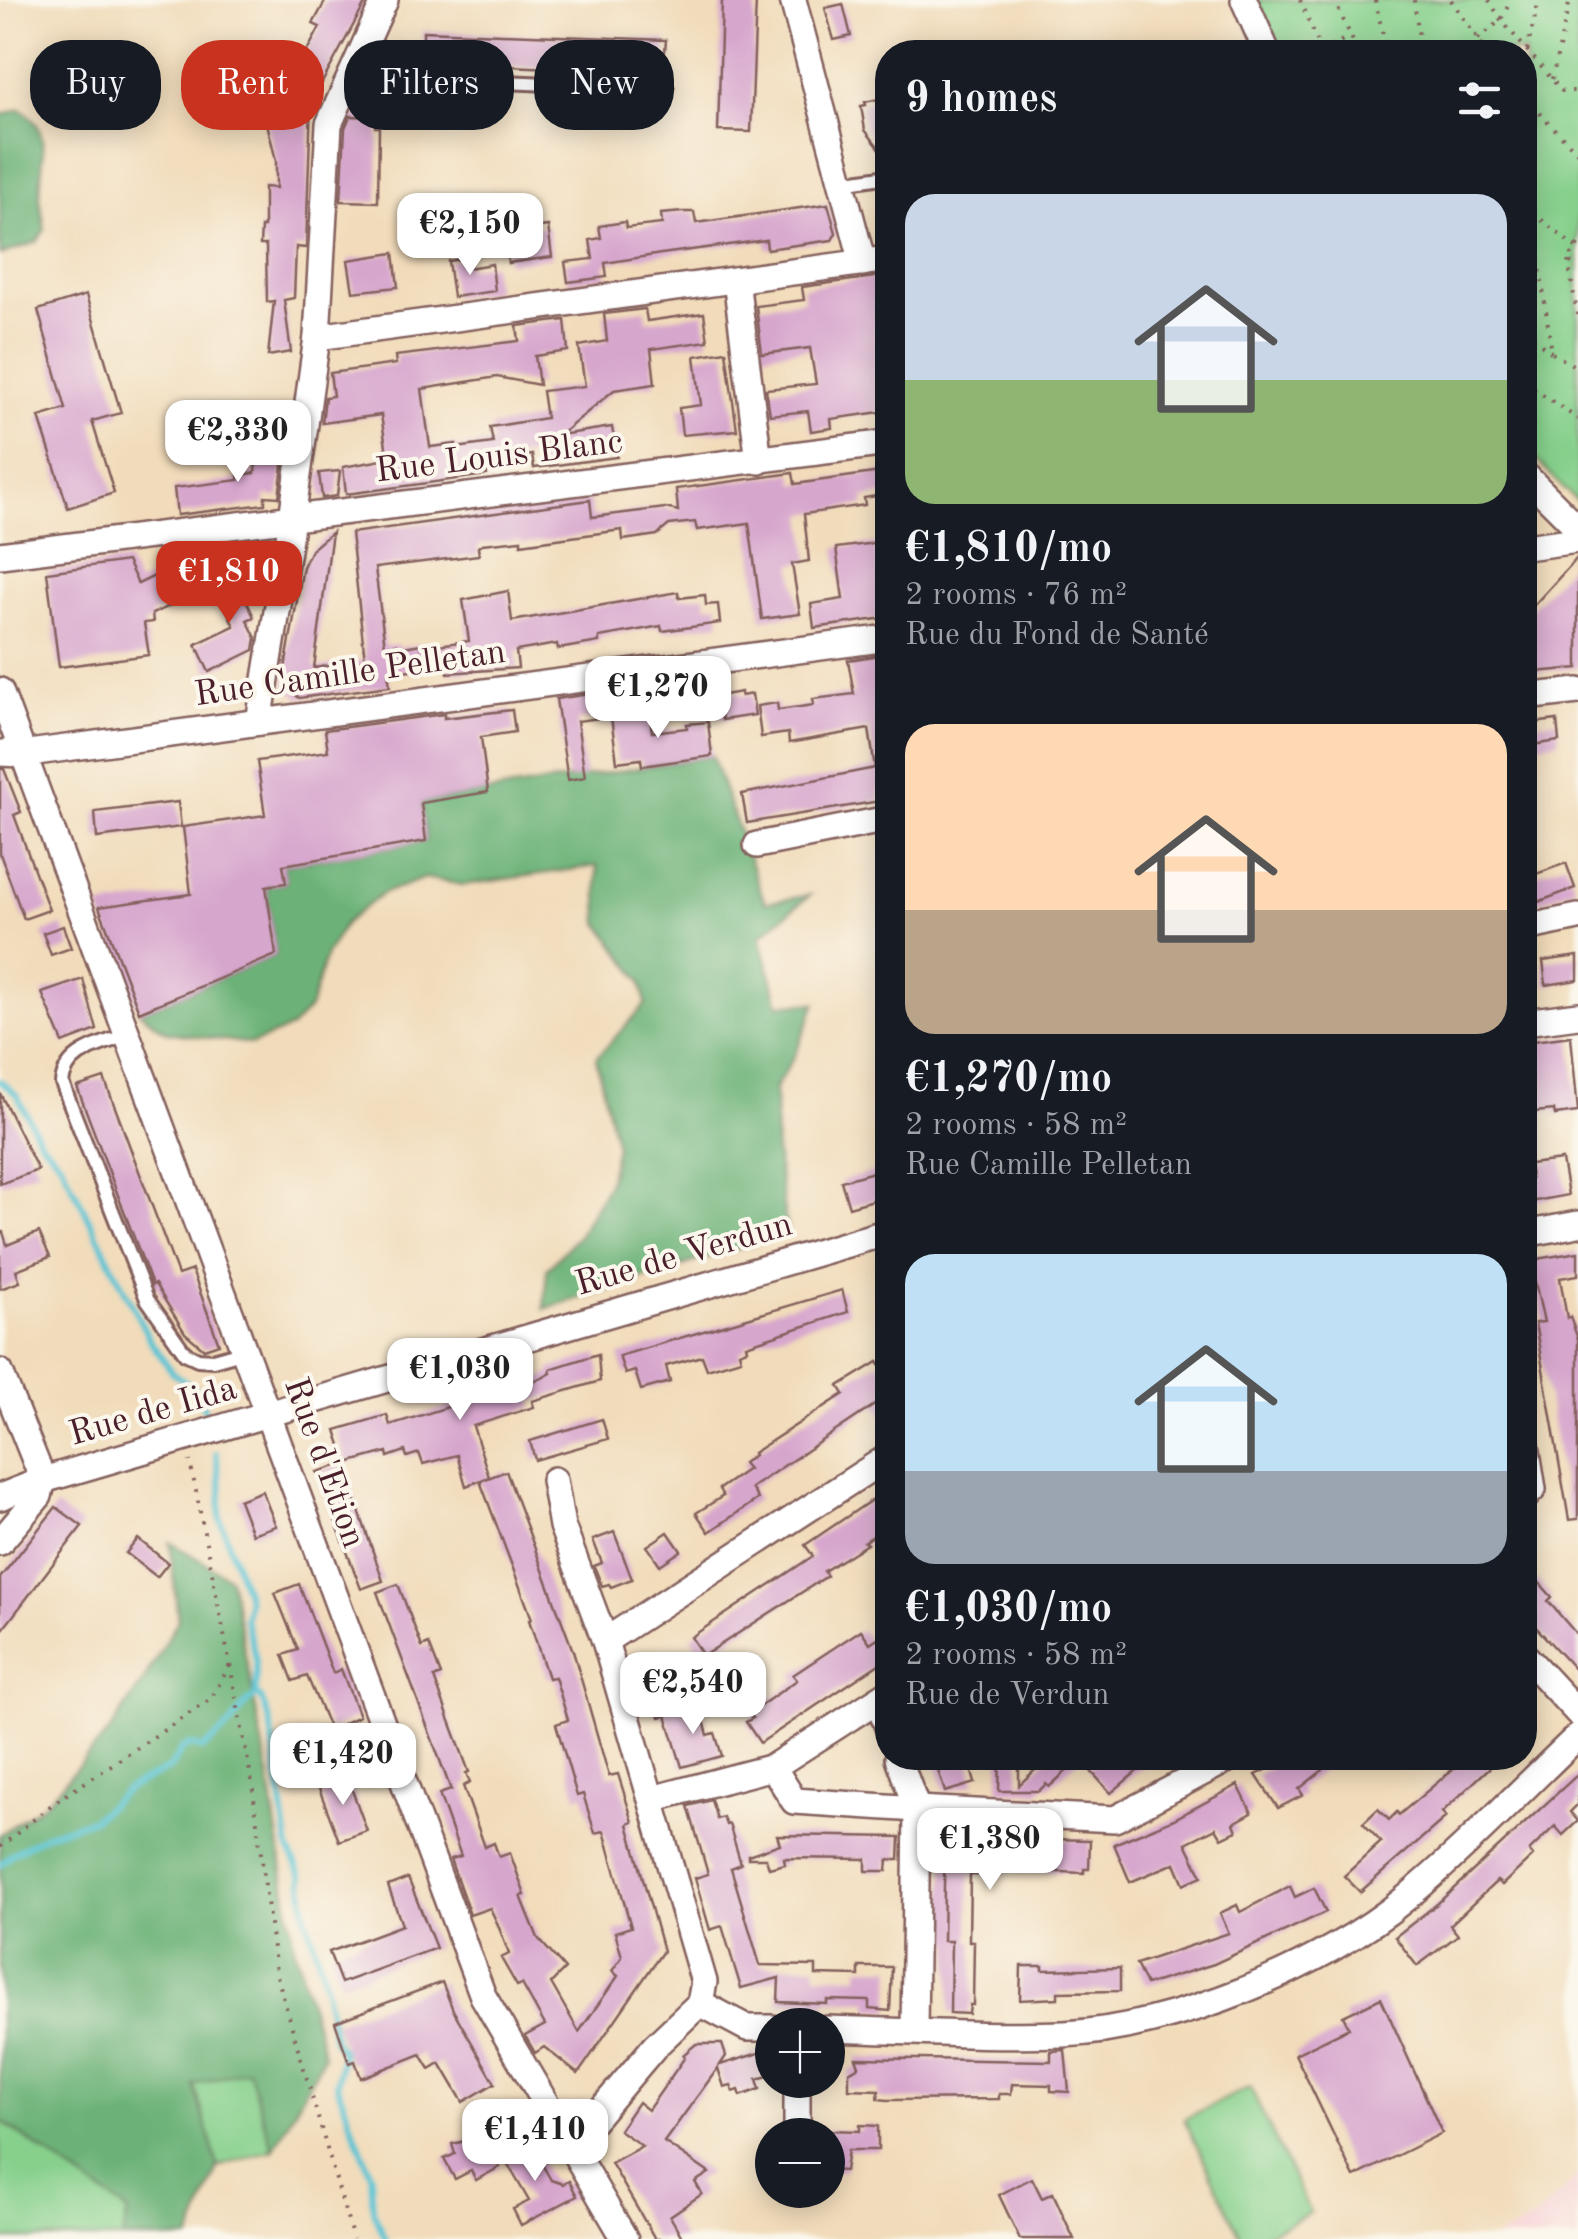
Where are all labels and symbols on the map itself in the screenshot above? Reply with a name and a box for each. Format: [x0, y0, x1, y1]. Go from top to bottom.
pin: €2,150 [389, 193, 551, 278]
pin: €2,330 [157, 400, 319, 485]
street label: Rue Louis Blanc [373, 424, 625, 490]
pin: €1,810 [148, 541, 310, 626]
street label: Rue Camille Pelletan [192, 635, 508, 713]
pin: €1,270 [577, 656, 739, 741]
street label: Rue de Verdun [572, 1207, 796, 1303]
pin: €1,030 [379, 1338, 541, 1423]
street label: Rue de Iida [65, 1371, 241, 1453]
street label: Rue d'Etion [277, 1373, 371, 1553]
pin: €2,540 [612, 1652, 774, 1737]
pin: €1,420 [262, 1723, 424, 1808]
pin: €1,380 [909, 1808, 1071, 1893]
pin: €1,410 [454, 2099, 616, 2184]

